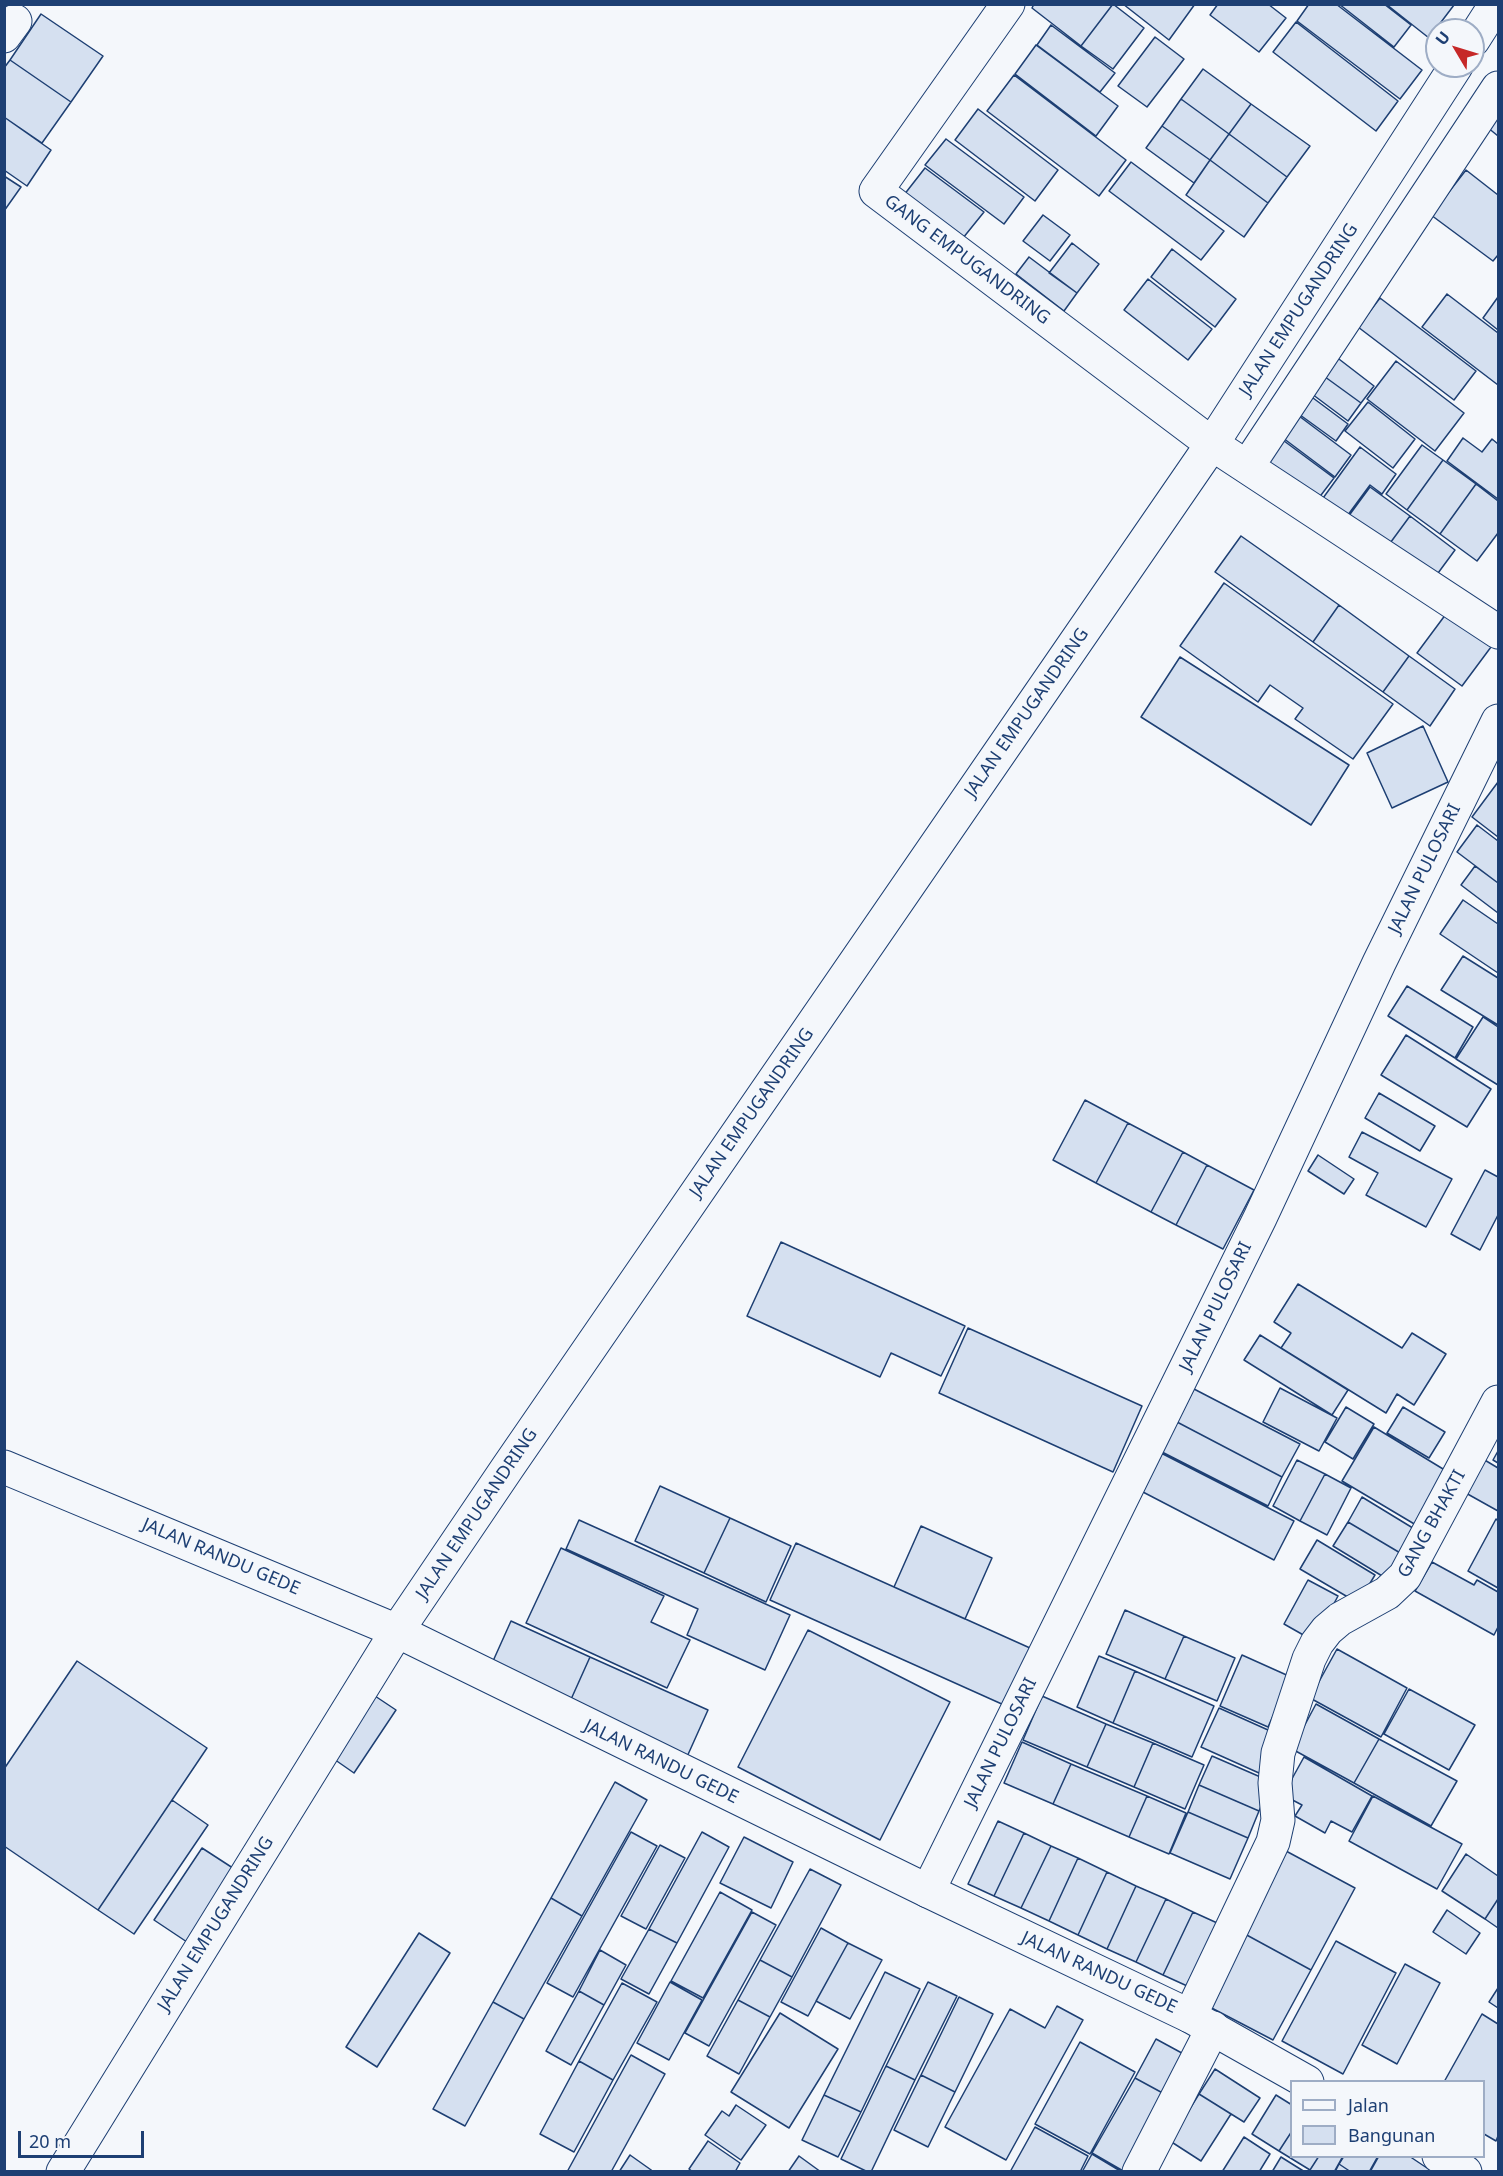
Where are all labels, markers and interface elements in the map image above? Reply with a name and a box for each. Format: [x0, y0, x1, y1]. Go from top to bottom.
north arrow [1425, 18, 1485, 78]
text: U [1430, 27, 1455, 50]
street label: GANG EMPUGANDRING [880, 191, 1054, 329]
street label: JALAN EMPUGANDRING [1235, 220, 1363, 400]
street label: JALAN EMPUGANDRING [960, 624, 1094, 802]
street label: JALAN PULOSARI [1384, 801, 1466, 937]
street label: JALAN EMPUGANDRING [685, 1024, 819, 1202]
street label: JALAN PULOSARI [1175, 1239, 1257, 1375]
street label: JALAN EMPUGANDRING [412, 1424, 542, 1604]
street label: GANG BHAKTI [1393, 1466, 1471, 1582]
street label: JALAN RANDU GEDE [139, 1514, 303, 1600]
street label: JALAN PULOSARI [960, 1675, 1042, 1811]
street label: JALAN RANDU GEDE [580, 1715, 742, 1809]
street label: JALAN EMPUGANDRING [153, 1833, 279, 2015]
street label: JALAN RANDU GEDE [1018, 1927, 1180, 2019]
legend [1290, 2080, 1485, 2158]
text: Jalan [1348, 2093, 1389, 2117]
scale bar [21, 2119, 147, 2157]
text: Bangunan [1348, 2123, 1435, 2147]
text: 20 m [29, 2129, 71, 2153]

